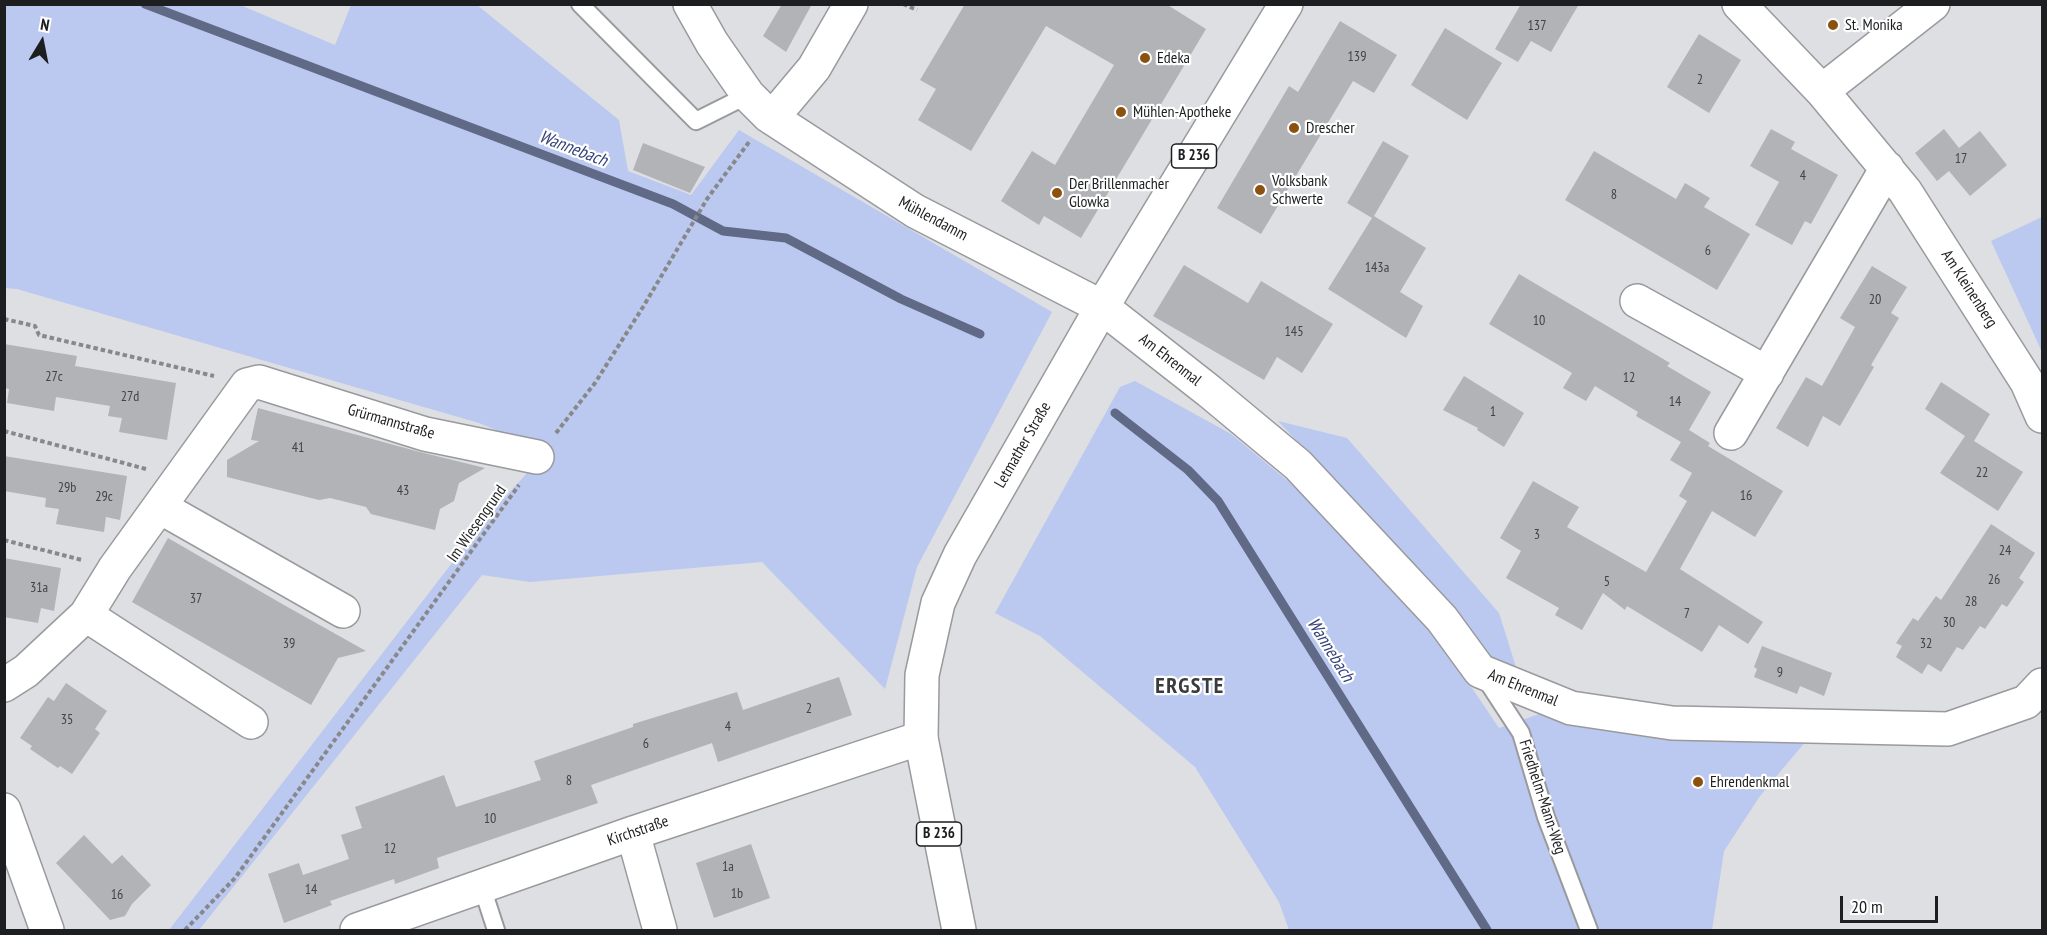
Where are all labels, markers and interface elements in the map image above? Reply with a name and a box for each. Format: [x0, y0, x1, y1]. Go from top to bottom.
north arrow [12, 12, 72, 72]
text: N [39, 14, 51, 35]
place label: St. Monika [1845, 15, 1903, 35]
house number: 137 [1528, 18, 1546, 34]
marker: St. Monika [1826, 18, 1840, 32]
place label: Edeka [1157, 48, 1190, 68]
house number: 139 [1348, 49, 1366, 65]
marker: Edeka [1138, 51, 1152, 65]
house number: 2 [1697, 72, 1703, 88]
place label: Mühlen-Apotheke [1133, 102, 1231, 122]
marker: Mühlen-Apotheke [1114, 105, 1128, 119]
place label: Drescher [1306, 118, 1355, 138]
marker: Drescher [1287, 121, 1301, 135]
water label: Wannebach [536, 126, 610, 172]
road number: B 236 [1172, 144, 1216, 168]
house number: 17 [1955, 151, 1967, 167]
house number: 4 [1800, 168, 1806, 184]
place label: Volksbank Schwerte [1272, 171, 1327, 209]
place label: Der Brillenmacher Glowka [1069, 174, 1169, 212]
marker: Volksbank Schwerte [1253, 183, 1267, 197]
marker: Der Brillenmacher Glowka [1050, 186, 1064, 200]
house number: 8 [1611, 187, 1617, 203]
street label: Mühlendamm [895, 193, 971, 245]
house number: 6 [1705, 243, 1711, 259]
street label: Am Kleinenberg [1937, 247, 2001, 331]
house number: 143a [1365, 260, 1389, 276]
house number: 20 [1869, 292, 1881, 308]
house number: 10 [1533, 313, 1545, 329]
house number: 145 [1285, 324, 1303, 340]
street label: Am Ehrenmal [1135, 330, 1205, 390]
house number: 27c [45, 369, 63, 385]
house number: 12 [1623, 370, 1635, 386]
house number: 27d [121, 389, 139, 405]
house number: 14 [1669, 394, 1681, 410]
street label: Letmather Straße [991, 399, 1055, 491]
street label: Grürmannstraße [345, 400, 437, 444]
house number: 1 [1490, 404, 1496, 420]
house number: 41 [292, 440, 304, 456]
house number: 22 [1976, 465, 1988, 481]
house number: 29b [58, 480, 76, 496]
street label: Im Wiesengrund [443, 482, 511, 566]
house number: 43 [397, 483, 409, 499]
house number: 16 [1740, 488, 1752, 504]
house number: 29c [95, 489, 113, 505]
house number: 3 [1534, 527, 1540, 543]
house number: 24 [1999, 543, 2011, 559]
house number: 26 [1988, 572, 2000, 588]
house number: 5 [1604, 574, 1610, 590]
house number: 31a [30, 580, 48, 596]
house number: 37 [190, 591, 202, 607]
house number: 28 [1965, 594, 1977, 610]
house number: 7 [1684, 606, 1690, 622]
water label: Wannebach [1302, 614, 1358, 686]
house number: 30 [1943, 615, 1955, 631]
house number: 39 [283, 636, 295, 652]
house number: 32 [1920, 636, 1932, 652]
street label: Am Ehrenmal [1485, 665, 1561, 711]
house number: 9 [1777, 665, 1783, 681]
district label: ERGSTE [1155, 674, 1225, 700]
house number: 2 [806, 701, 812, 717]
house number: 35 [61, 712, 73, 728]
house number: 4 [725, 719, 731, 735]
house number: 6 [643, 736, 649, 752]
street label: Friedhelm-Mann-Weg [1514, 737, 1570, 857]
place label: Ehrendenkmal [1710, 772, 1789, 792]
house number: 8 [566, 773, 572, 789]
marker: Ehrendenkmal [1691, 775, 1705, 789]
house number: 10 [484, 811, 496, 827]
street label: Kirchstraße [605, 812, 671, 850]
road number: B 236 [916, 822, 962, 846]
house number: 12 [384, 841, 396, 857]
house number: 1a [722, 859, 734, 875]
house number: 14 [305, 882, 317, 898]
scale bar [1843, 884, 1940, 922]
house number: 1b [731, 886, 743, 902]
house number: 16 [111, 887, 123, 903]
text: 20 m [1851, 895, 1883, 918]

